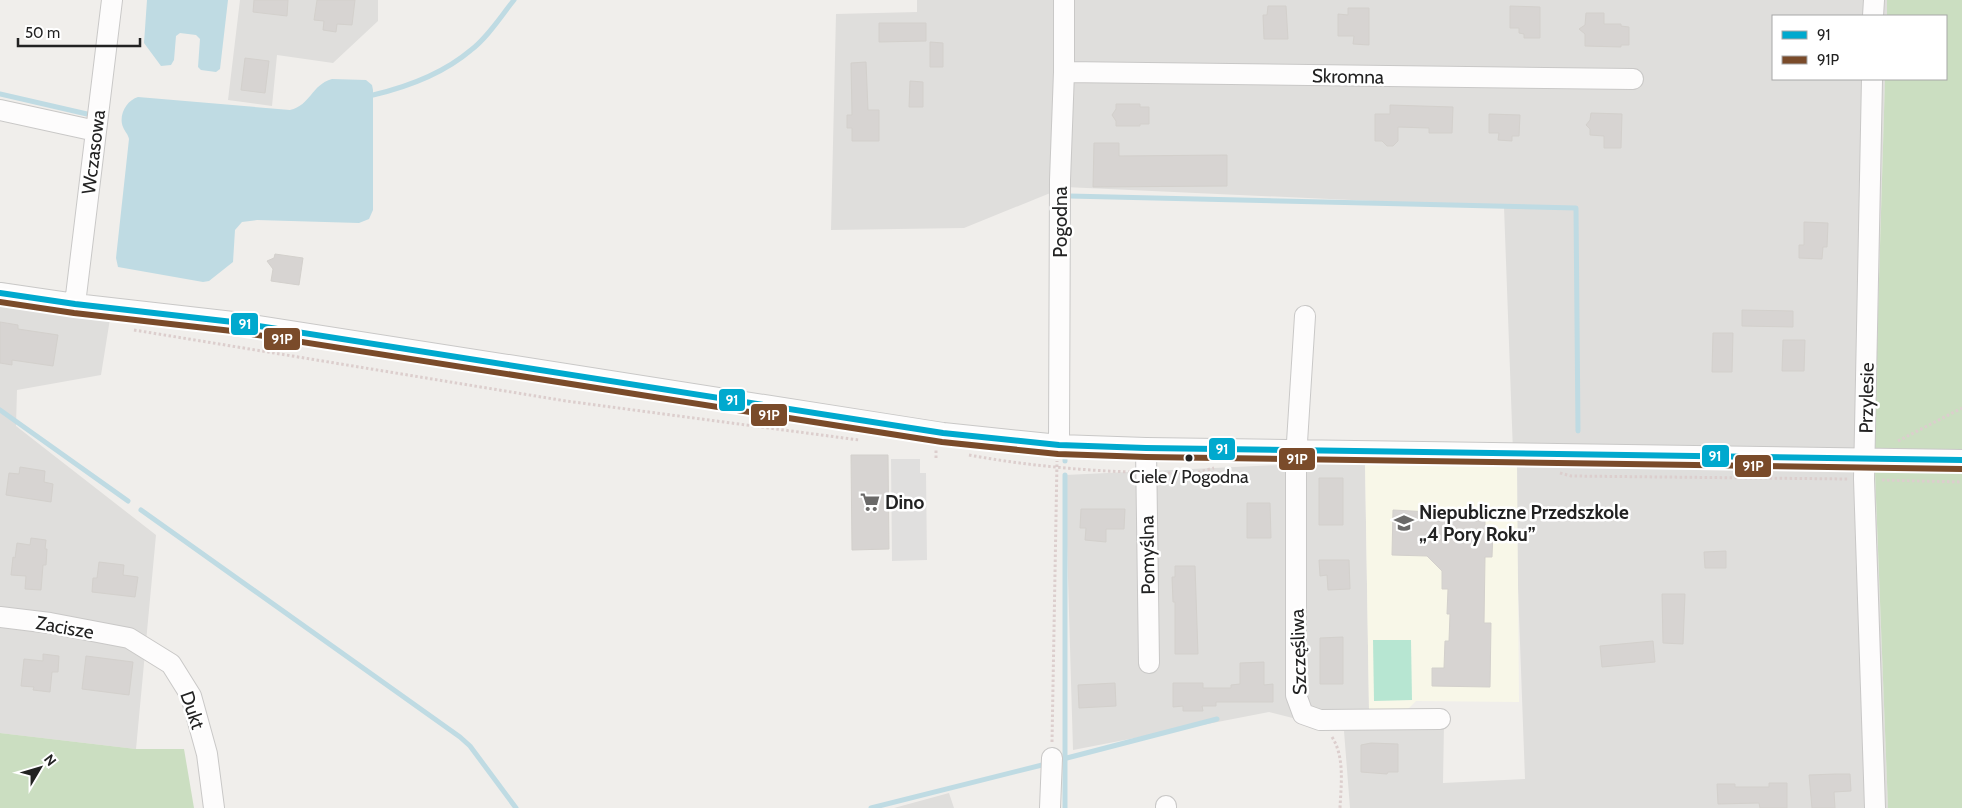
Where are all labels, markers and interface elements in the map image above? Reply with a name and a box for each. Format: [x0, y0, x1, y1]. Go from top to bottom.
scale bar [18, 15, 140, 47]
legend [1772, 15, 1947, 80]
text: 50 m [25, 24, 60, 42]
text: 91 [1817, 26, 1830, 44]
text: 91P [1817, 51, 1839, 69]
street label: Skromna [1312, 64, 1384, 89]
street label: Wczasowa [77, 108, 110, 196]
street label: Pogodna [1049, 186, 1072, 258]
line badge: 91 [230, 312, 259, 336]
text: 91 [238, 315, 252, 333]
line badge: 91P [263, 327, 301, 351]
text: 91P [271, 330, 293, 348]
street label: Przylesie [1854, 362, 1879, 434]
line badge: 91 [718, 388, 746, 412]
text: 91 [725, 391, 739, 409]
line badge: 91P [750, 403, 788, 427]
text: 91P [758, 406, 780, 424]
line badge: 91 [1208, 437, 1236, 461]
text: 91 [1215, 440, 1229, 458]
line badge: 91 [1701, 444, 1730, 468]
line badge: 91P [1278, 447, 1316, 471]
text: 91 [1708, 447, 1722, 465]
text: 91P [1286, 450, 1308, 468]
marker: Ciele / Pogodna [1184, 453, 1194, 463]
line badge: 91P [1734, 454, 1772, 478]
text: 91P [1742, 457, 1764, 475]
place label: Ciele / Pogodna [1129, 466, 1249, 488]
supermarket icon: Dino [859, 491, 881, 513]
place label: Dino [885, 491, 925, 514]
place label: Niepubliczne Przedszkole „4 Pory Roku” [1419, 501, 1629, 546]
school or university icon: Niepubliczne Przedszkole „4 Pory Roku” [1393, 512, 1415, 534]
street label: Pomyślna [1135, 515, 1160, 595]
street label: Szczęśliwa [1286, 609, 1311, 695]
street label: Zacisze [34, 611, 96, 644]
street label: Dukt [175, 688, 210, 733]
north arrow [15, 743, 65, 793]
text: N [40, 751, 60, 769]

